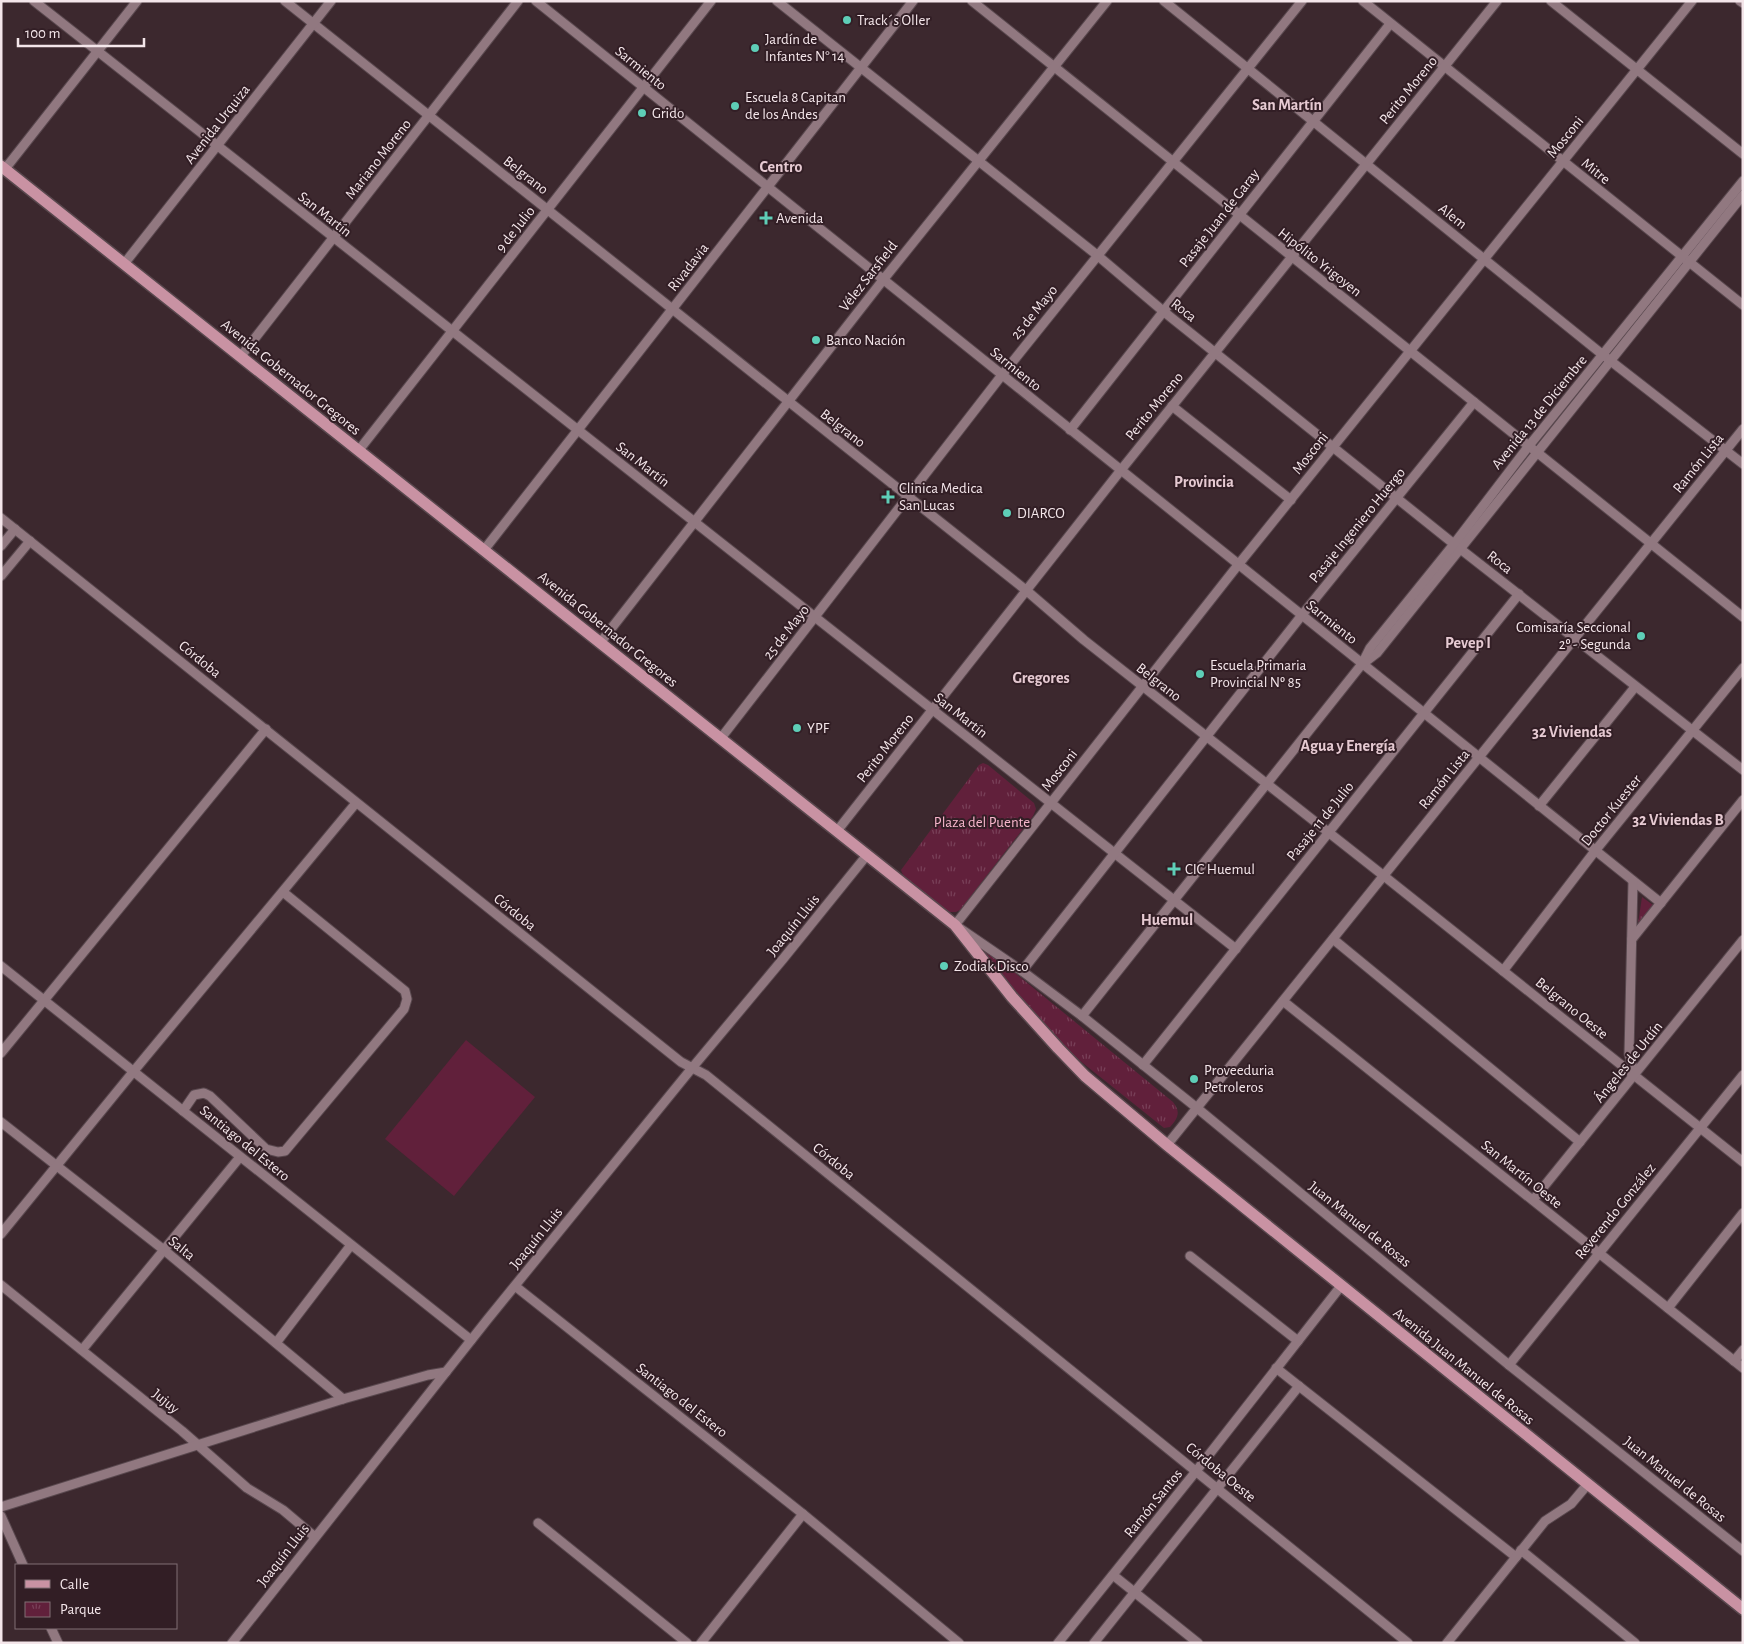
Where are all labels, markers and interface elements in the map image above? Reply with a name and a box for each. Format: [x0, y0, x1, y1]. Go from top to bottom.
place label: Track´s Oller [857, 13, 930, 28]
marker: Track´s Oller [841, 14, 853, 26]
scale bar [18, 15, 144, 47]
text: 100 m [25, 26, 60, 41]
place label: Jardín de Infantes N° 14 [765, 32, 844, 64]
marker: Jardín de Infantes N° 14 [749, 42, 761, 54]
street label: Sarmiento [612, 43, 669, 93]
street label: Perito Moreno [1377, 54, 1440, 127]
street label: Avenida Urquiza [182, 82, 253, 167]
place label: Escuela 8 Capitan de los Andes [745, 90, 846, 122]
district label: San Martín [1252, 97, 1322, 113]
marker: Escuela 8 Capitan de los Andes [729, 100, 741, 112]
place label: Grido [652, 106, 684, 121]
marker: Grido [636, 107, 648, 119]
street label: Mosconi [1544, 114, 1587, 161]
street label: Mariano Moreno [343, 117, 414, 202]
street label: Belgrano [500, 153, 551, 197]
street label: Mitre [1579, 155, 1613, 187]
district label: Centro [760, 159, 803, 175]
street label: Pasaje Juan de Garay [1177, 166, 1263, 270]
street label: San Martín [295, 189, 354, 240]
street label: Alem [1436, 201, 1470, 232]
street label: 9 de Julio [493, 204, 538, 255]
place label: Avenida [776, 211, 824, 226]
marker: Avenida [760, 212, 772, 224]
street label: Hipólito Yrigoyen [1275, 225, 1364, 300]
street label: Vélez Sarsfield [836, 238, 901, 314]
street label: Rivadavia [665, 240, 712, 294]
street label: 25 de Mayo [1008, 282, 1061, 342]
street label: Roca [1168, 296, 1199, 325]
street label: Avenida Gobernador Gregores [218, 317, 363, 438]
place label: Banco Nación [826, 333, 905, 348]
marker: Banco Nación [810, 334, 822, 346]
street label: Sarmiento [987, 344, 1044, 394]
street label: Avenida 13 de Diciembre [1489, 352, 1590, 472]
street label: Perito Moreno [1123, 370, 1186, 443]
street label: Belgrano [817, 406, 868, 450]
street label: Mosconi [1289, 429, 1331, 477]
street label: Ramón Lista [1670, 431, 1727, 496]
street label: San Martín [613, 439, 672, 490]
street label: Pasaje Ingeniero Huergo [1307, 465, 1408, 586]
district label: Provincia [1174, 474, 1234, 490]
place label: Clinica Medica San Lucas [899, 481, 983, 513]
marker: Clinica Medica San Lucas [881, 490, 895, 504]
place label: DIARCO [1017, 506, 1065, 521]
marker: DIARCO [1001, 507, 1013, 519]
street label: Roca [1484, 548, 1515, 577]
street label: Avenida Gobernador Gregores [535, 569, 680, 690]
street label: Sarmiento [1303, 597, 1360, 647]
street label: 25 de Mayo [761, 602, 812, 662]
place label: Comisaría Seccional 2º - Segunda [1516, 620, 1631, 652]
marker: Comisaría Seccional 2º - Segunda [1635, 630, 1647, 642]
district label: Pevep I [1445, 635, 1491, 651]
street label: Córdoba [176, 638, 224, 681]
place label: Escuela Primaria Provincial Nº 85 [1210, 658, 1307, 690]
street label: Belgrano [1133, 660, 1184, 704]
marker: Escuela Primaria Provincial Nº 85 [1194, 668, 1206, 680]
district label: Gregores [1012, 670, 1070, 686]
street label: San Martín [931, 690, 990, 741]
street label: Perito Moreno [854, 711, 917, 785]
place label: YPF [807, 721, 830, 736]
marker: YPF [791, 722, 803, 734]
district label: 32 Viviendas [1532, 724, 1612, 740]
district label: Agua y Energía [1300, 738, 1396, 755]
street label: Mosconi [1038, 746, 1080, 794]
street label: Ramón Lista [1416, 747, 1473, 812]
street label: Doctor Kuester [1578, 772, 1644, 849]
street label: Pasaje 11 de Julio [1284, 779, 1357, 864]
district label: 32 Viviendas B [1632, 812, 1724, 828]
park label: Plaza del Puente [934, 815, 1030, 830]
marker: CIC Huemul [1167, 862, 1181, 876]
place label: CIC Huemul [1185, 862, 1255, 877]
street label: Córdoba [491, 891, 539, 934]
street label: Joaquín Lluis [764, 892, 823, 959]
district label: Huemul [1141, 912, 1193, 928]
place label: Zodiak Disco [954, 959, 1029, 974]
marker: Zodiak Disco [938, 960, 950, 972]
street label: Belgrano Oeste [1533, 975, 1611, 1042]
street label: Ángeles de Urdín [1590, 1018, 1665, 1106]
place label: Proveeduria Petroleros [1204, 1063, 1274, 1095]
marker: Proveeduria Petroleros [1188, 1073, 1200, 1085]
street label: Santiago del Estero [197, 1103, 293, 1184]
street label: San Martín Oeste [1478, 1137, 1565, 1211]
street label: Córdoba [810, 1140, 858, 1183]
street label: Reverendo González [1572, 1161, 1658, 1262]
street label: Juan Manuel de Rosas [1306, 1179, 1414, 1270]
street label: Joaquín Lluis [507, 1205, 566, 1272]
street label: Salta [166, 1233, 198, 1263]
street label: Avenida Juan Manuel de Rosas [1390, 1305, 1537, 1428]
street label: Santiago del Estero [633, 1360, 730, 1441]
street label: Jujuy [149, 1386, 183, 1417]
street label: Juan Manuel de Rosas [1621, 1434, 1729, 1525]
street label: Córdoba Oeste [1183, 1440, 1259, 1505]
street label: Ramón Santos [1121, 1466, 1185, 1540]
street label: Joaquín Lluis [255, 1521, 312, 1589]
legend [15, 1564, 178, 1629]
text: Calle [60, 1577, 89, 1592]
text: Parque [60, 1602, 101, 1617]

